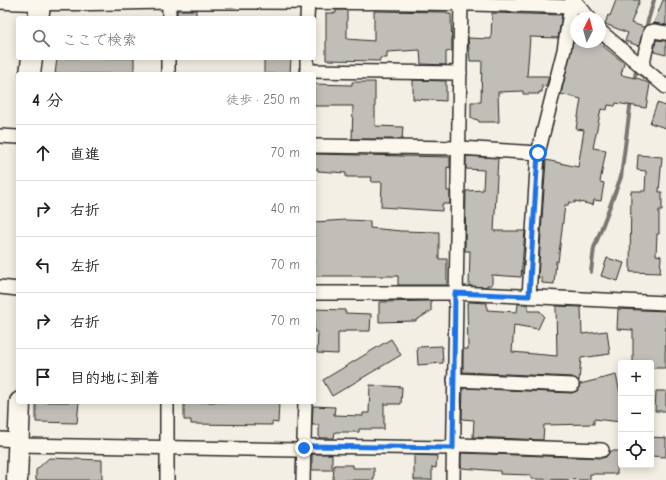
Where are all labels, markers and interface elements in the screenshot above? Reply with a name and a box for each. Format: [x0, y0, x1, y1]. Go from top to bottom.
north arrow [570, 12, 606, 48]
search box [16, 16, 316, 60]
icon: search [30, 27, 52, 49]
text: ここで検索 [62, 31, 137, 49]
text: 4 分 [32, 91, 63, 110]
text: 徒歩 · 250 m [226, 92, 300, 107]
icon: ahead [32, 142, 54, 164]
route start [529, 144, 547, 162]
text: 直進 [70, 145, 100, 163]
text: 70 m [271, 145, 300, 160]
icon: right [32, 198, 54, 220]
text: 右折 [70, 201, 100, 219]
text: 40 m [271, 201, 300, 216]
icon: left [32, 254, 54, 276]
text: 左折 [70, 257, 100, 275]
text: 70 m [271, 257, 300, 272]
icon: right [32, 310, 54, 332]
text: 右折 [70, 313, 100, 331]
text: 70 m [271, 313, 300, 328]
map controls [618, 360, 654, 468]
button: + [618, 360, 654, 396]
icon: arrive [32, 366, 54, 388]
text: 目的地に到着 [70, 369, 160, 387]
button: − [618, 396, 654, 432]
button: locate [618, 432, 654, 468]
route end [295, 439, 313, 457]

